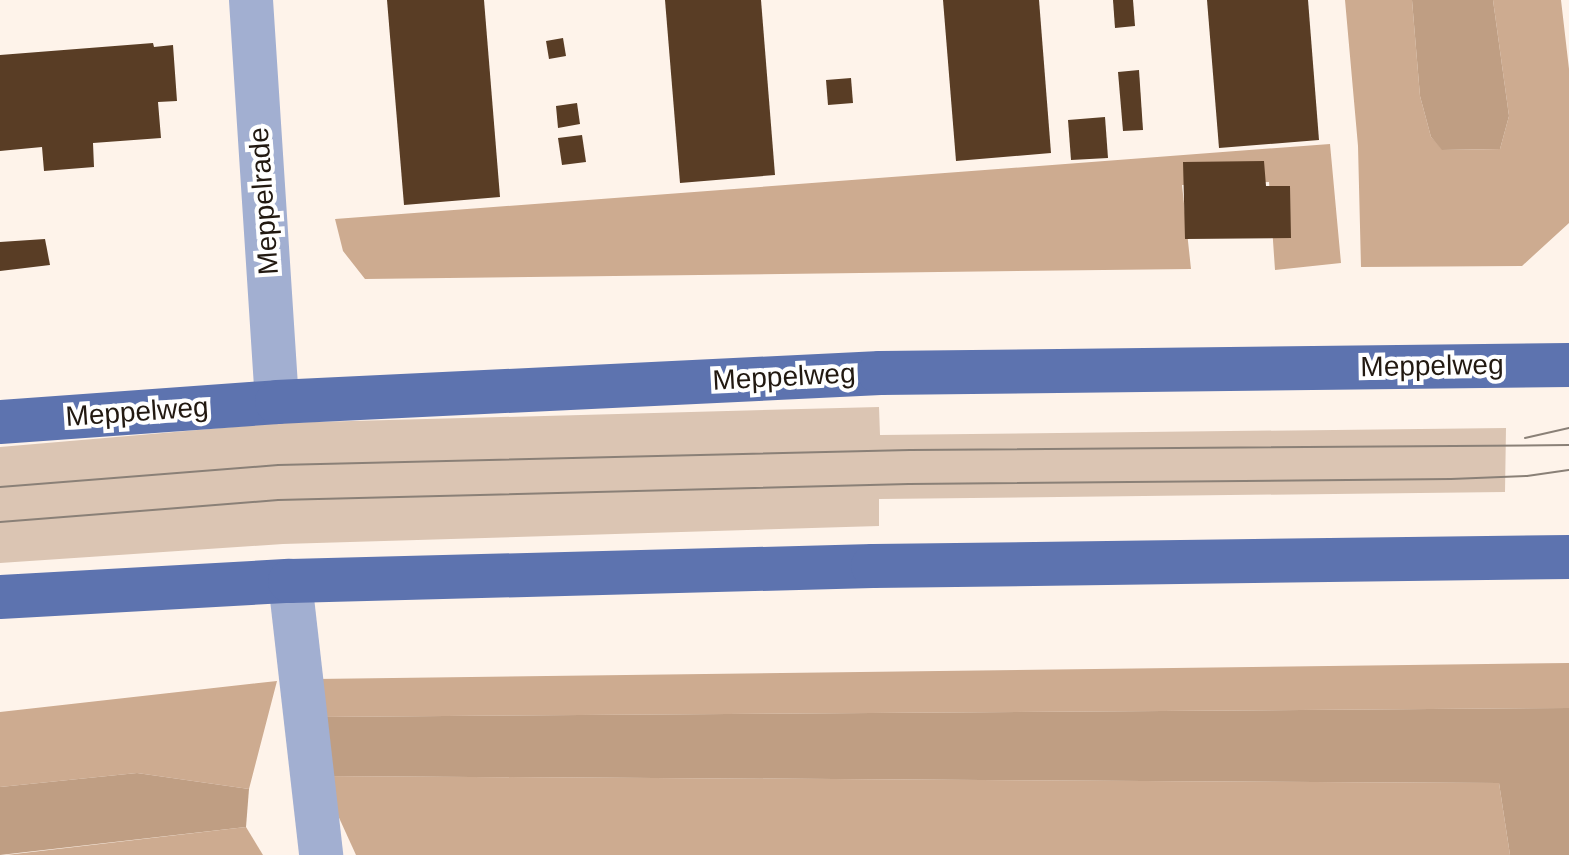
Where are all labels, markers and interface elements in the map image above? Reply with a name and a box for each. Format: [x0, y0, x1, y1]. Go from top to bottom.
street label: Meppelrade [242, 126, 286, 276]
street label: Meppelweg [1360, 348, 1504, 384]
street label: Meppelweg [712, 356, 856, 398]
street label: Meppelweg [64, 390, 210, 434]

